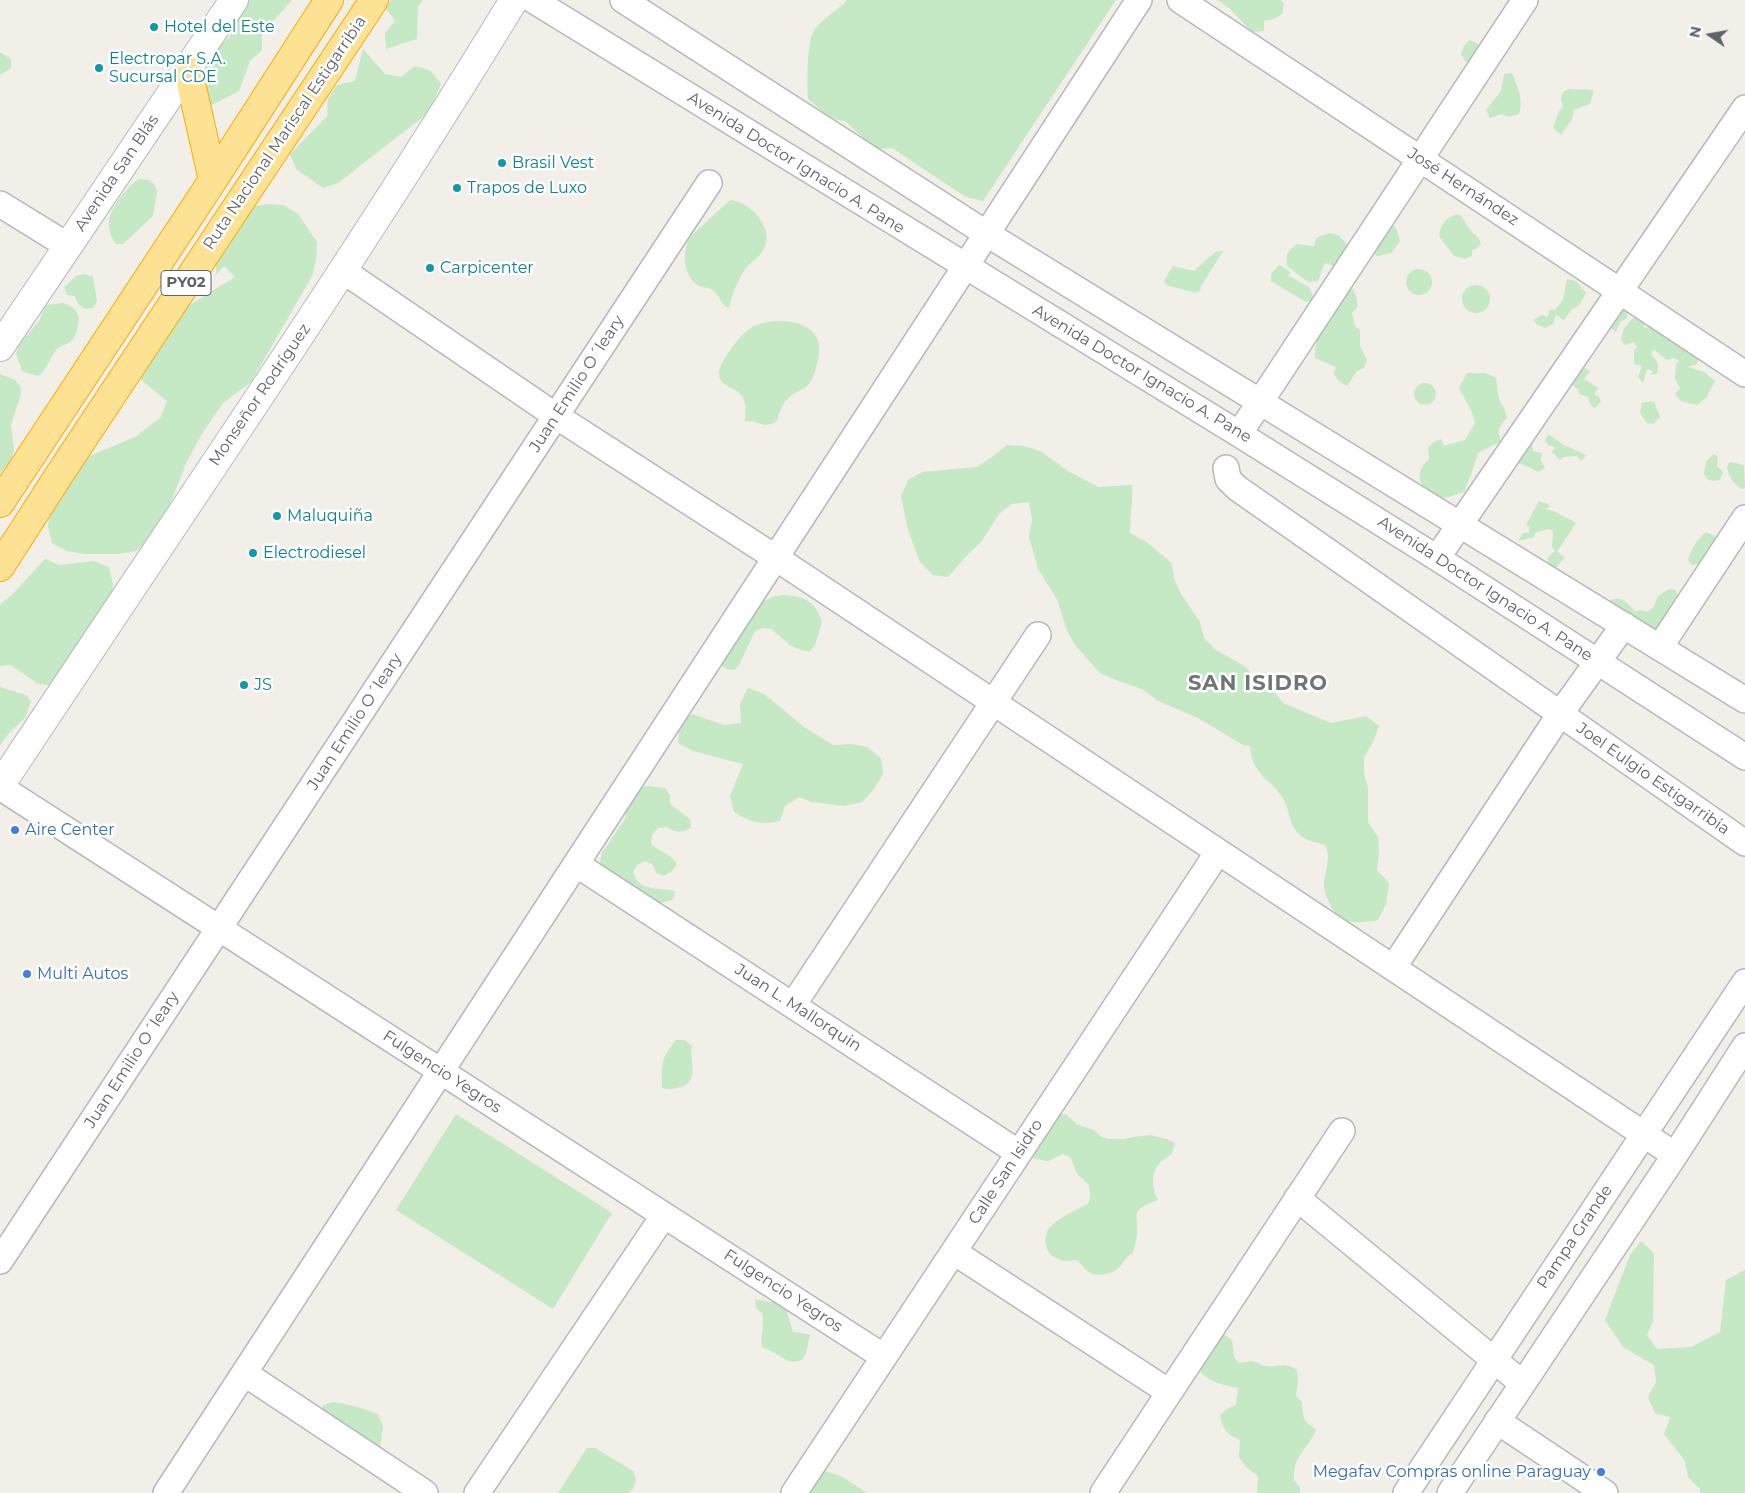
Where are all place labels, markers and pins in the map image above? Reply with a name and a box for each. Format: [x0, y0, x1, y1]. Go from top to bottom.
place label: Hotel del Este [164, 17, 275, 37]
marker: Hotel del Este [148, 21, 160, 33]
place label: Electropar S.A. Sucursal CDE [109, 49, 226, 87]
marker: Electropar S.A. Sucursal CDE [93, 62, 105, 74]
place label: Brasil Vest [512, 153, 594, 173]
marker: Brasil Vest [496, 157, 508, 169]
place label: Trapos de Luxo [467, 178, 587, 198]
marker: Trapos de Luxo [451, 182, 463, 194]
place label: Carpicenter [440, 258, 534, 278]
marker: Carpicenter [424, 262, 436, 274]
place label: Maluquiña [287, 506, 373, 526]
marker: Maluquiña [271, 510, 283, 522]
place label: Electrodiesel [263, 543, 366, 563]
marker: Electrodiesel [247, 547, 259, 559]
place label: JS [254, 675, 272, 695]
marker: JS [238, 679, 250, 691]
place label: Aire Center [25, 820, 115, 840]
marker: Aire Center [9, 824, 21, 836]
place label: Multi Autos [37, 964, 128, 984]
marker: Multi Autos [21, 968, 33, 980]
place label: Megafav Compras online Paraguay [1313, 1462, 1591, 1482]
marker: Megafav Compras online Paraguay [1595, 1466, 1607, 1478]

